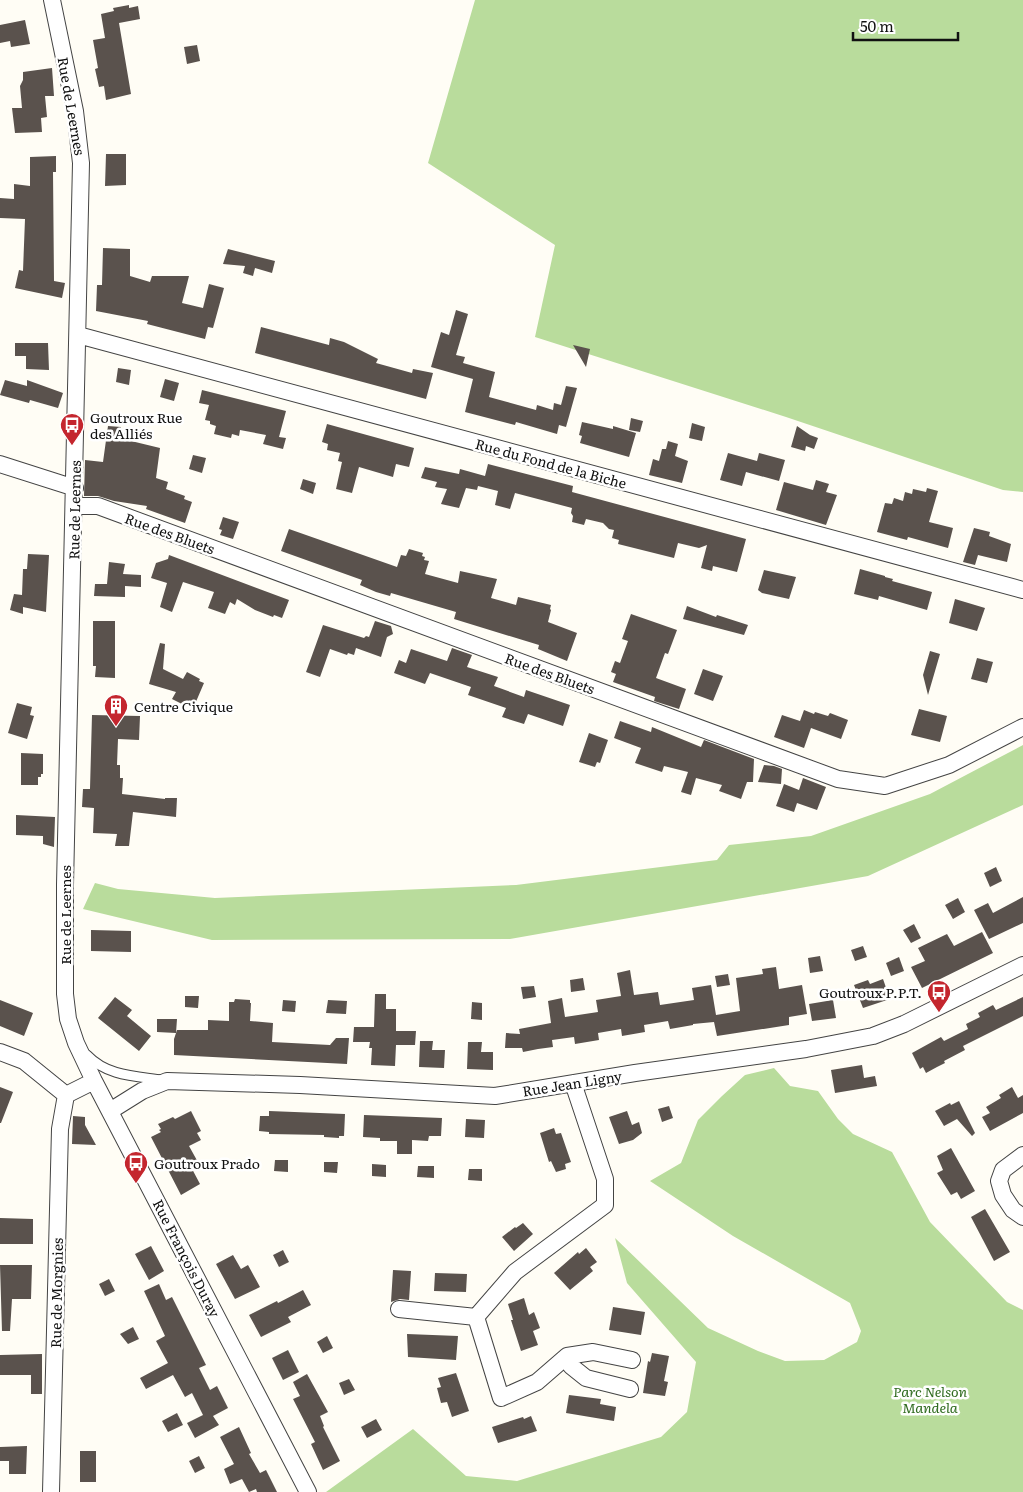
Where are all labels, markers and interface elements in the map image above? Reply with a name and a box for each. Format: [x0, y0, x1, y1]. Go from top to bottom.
scale bar [853, 10, 958, 42]
text: 50 m [860, 14, 894, 37]
street label: Rue de Leernes [54, 55, 90, 157]
place label: Goutroux Rue des Alliés [90, 407, 182, 443]
bus stop icon: Goutroux Rue des Alliés [59, 412, 85, 446]
street label: Rue du Fond de la Biche [473, 433, 629, 493]
street label: Rue de Leernes [63, 460, 85, 560]
street label: Rue des Bluets [122, 507, 218, 559]
street label: Rue des Bluets [502, 647, 598, 699]
building icon: Centre Civique [103, 693, 129, 727]
place label: Centre Civique [134, 696, 233, 716]
street label: Rue de Leernes [55, 865, 75, 965]
bus stop icon: Goutroux P.P.T. [926, 979, 952, 1013]
place label: Goutroux P.P.T. [819, 982, 922, 1002]
street label: Rue Jean Ligny [521, 1065, 624, 1101]
bus stop icon: Goutroux Prado [123, 1150, 149, 1184]
place label: Goutroux Prado [154, 1153, 260, 1173]
street label: Rue François Duray [149, 1196, 226, 1321]
street label: Rue de Morgnies [45, 1238, 67, 1348]
park label: Parc Nelson Mandela [893, 1381, 968, 1417]

